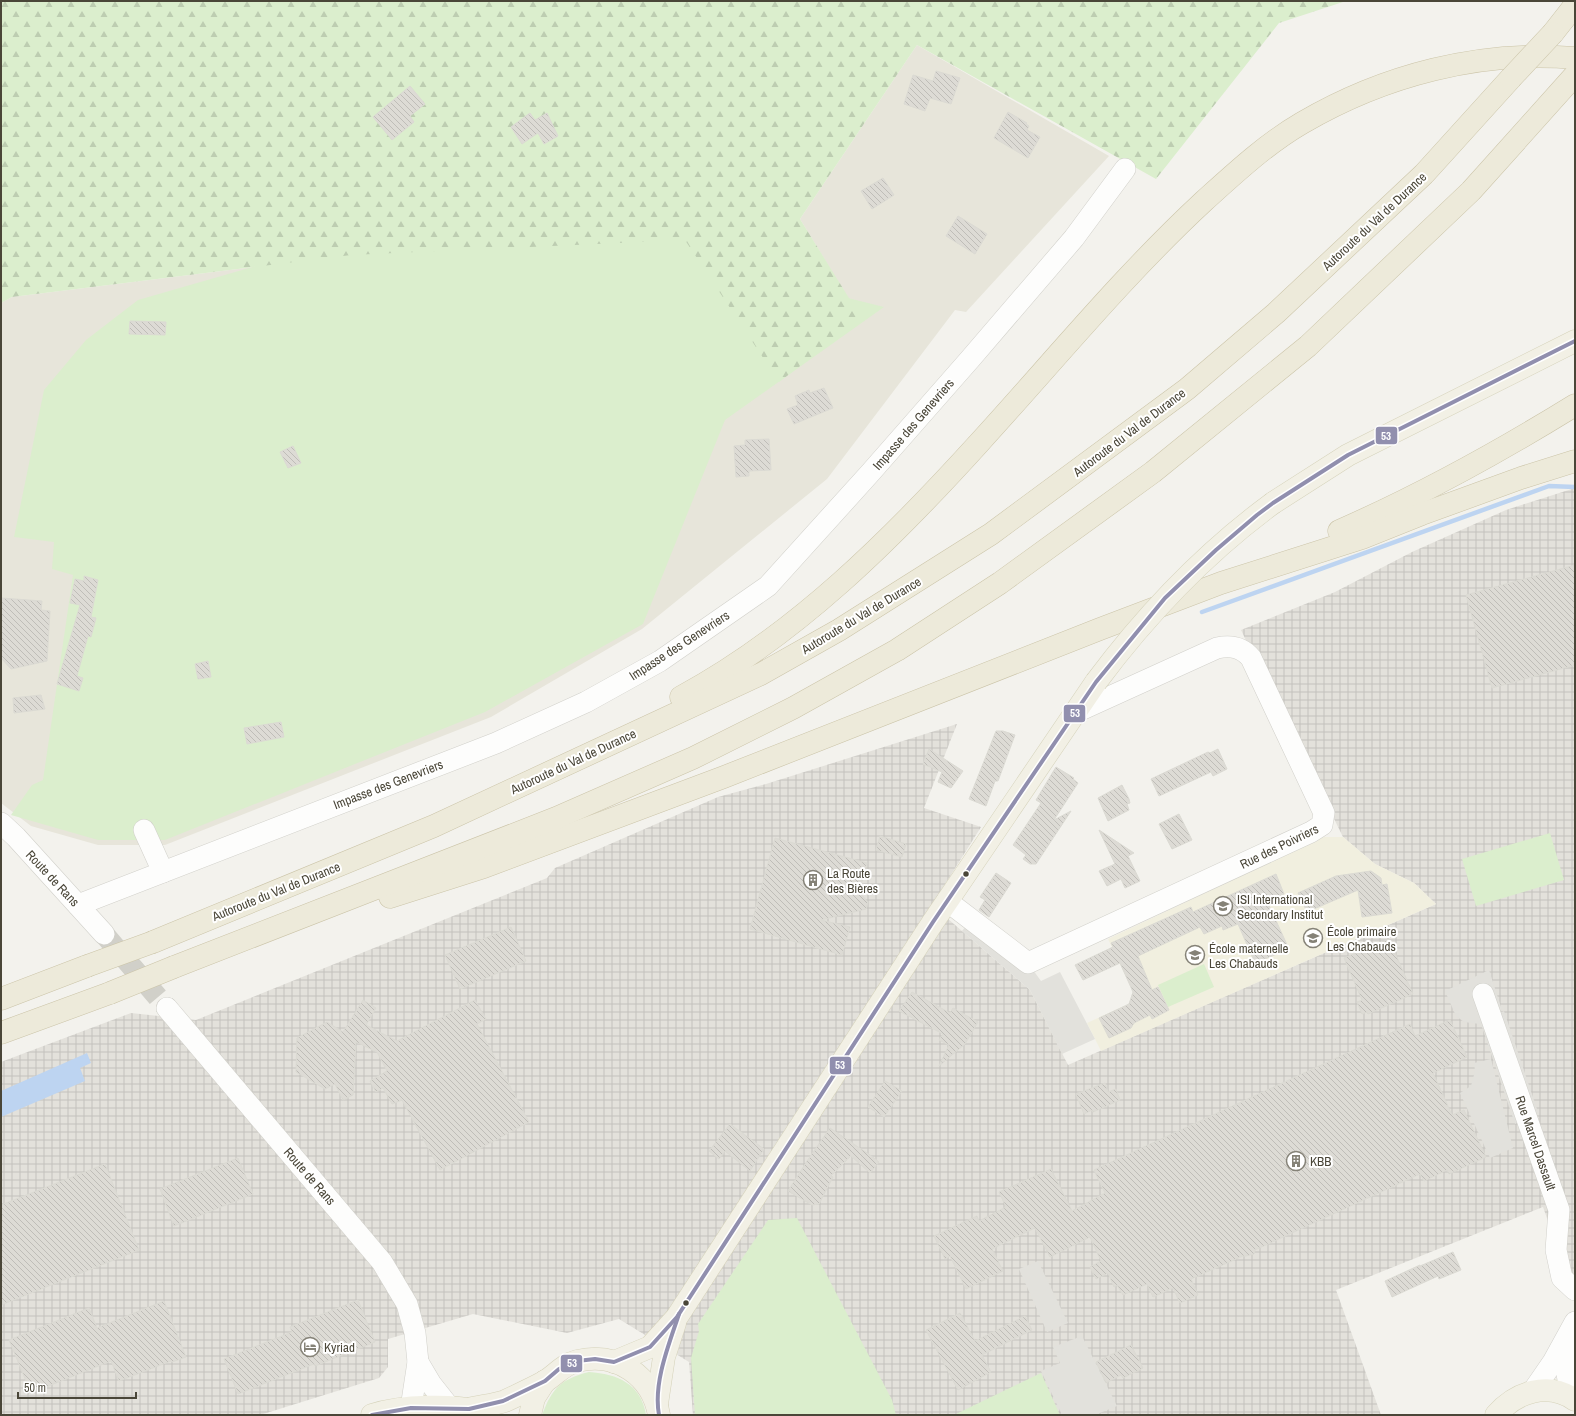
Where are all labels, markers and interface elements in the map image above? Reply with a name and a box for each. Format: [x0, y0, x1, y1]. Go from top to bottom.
street label: Autoroute du Val de Durance [1318, 168, 1430, 275]
street label: Impasse des Genevriers [869, 375, 958, 474]
street label: Autoroute du Val de Durance [1069, 384, 1189, 481]
line badge: 53 [1375, 426, 1398, 445]
text: 53 [1381, 429, 1391, 443]
street label: Autoroute du Val de Durance [797, 573, 924, 658]
street label: Impasse des Genevriers [626, 607, 733, 684]
line badge: 53 [1063, 704, 1086, 723]
text: 53 [1070, 706, 1080, 720]
street label: Autoroute du Val de Durance [507, 725, 639, 798]
street label: Impasse des Genevriers [331, 756, 445, 813]
street label: Rue des Poivriers [1237, 820, 1321, 873]
street label: Route de Rans [22, 847, 83, 910]
street label: Autoroute du Val de Durance [209, 858, 343, 925]
place label: La Route des Bières [827, 865, 878, 897]
building icon: La Route des Bières [802, 869, 824, 891]
unlabelled marker [961, 869, 971, 879]
place label: ISI International Secondary Institut [1237, 891, 1323, 923]
school or university icon: ISI International Secondary Institut [1212, 895, 1234, 917]
place label: École primaire Les Chabauds [1327, 923, 1396, 955]
school or university icon: École primaire Les Chabauds [1302, 927, 1324, 949]
place label: École maternelle Les Chabauds [1209, 940, 1288, 972]
school or university icon: École maternelle Les Chabauds [1184, 944, 1206, 966]
line badge: 53 [829, 1056, 852, 1075]
text: 53 [835, 1058, 845, 1072]
street label: Rue Marcel Dassault [1511, 1094, 1560, 1193]
street label: Route de Rans [280, 1144, 339, 1209]
building icon: KBB [1285, 1150, 1307, 1172]
place label: KBB [1310, 1153, 1331, 1170]
unlabelled marker [681, 1298, 691, 1308]
hotel icon: Kyriad [299, 1336, 321, 1358]
place label: Kyriad [324, 1339, 355, 1356]
line badge: 53 [560, 1354, 583, 1373]
text: 53 [567, 1356, 577, 1370]
scale bar [18, 1374, 136, 1400]
text: 50 m [24, 1380, 46, 1396]

